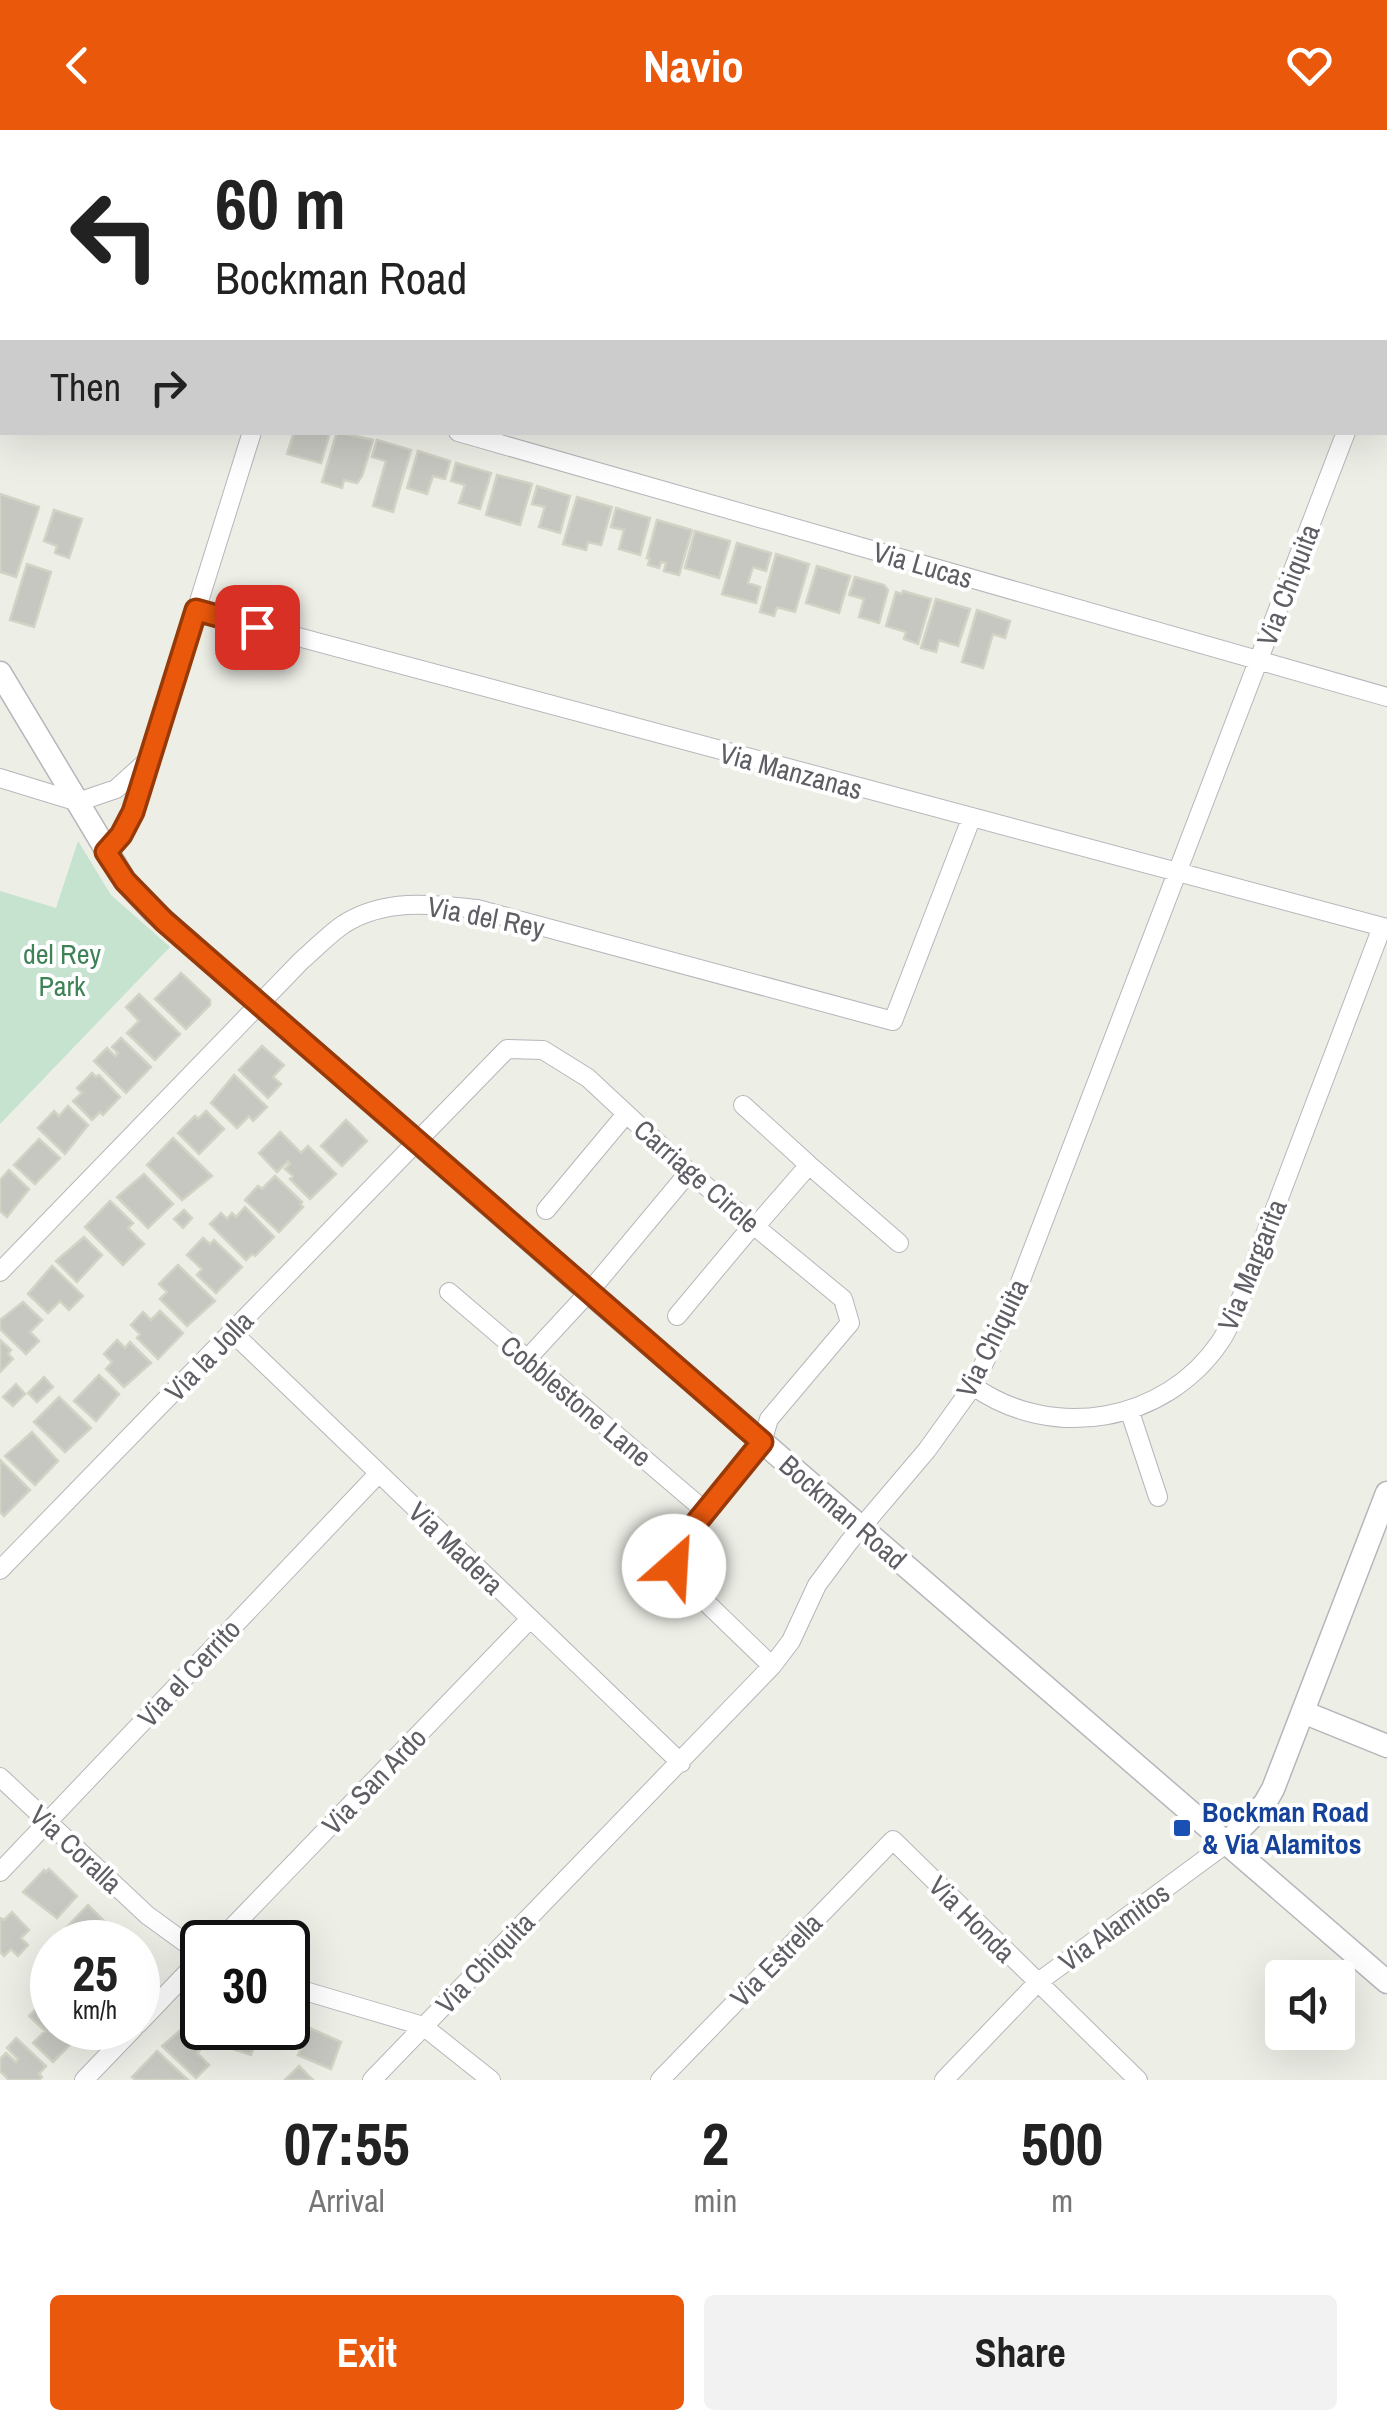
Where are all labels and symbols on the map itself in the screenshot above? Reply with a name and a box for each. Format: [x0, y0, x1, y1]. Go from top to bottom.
street label: Via Chiquita [1247, 519, 1329, 651]
street label: Via Lucas [869, 533, 977, 597]
pin [215, 585, 300, 670]
street label: Via Manzanas [715, 734, 867, 808]
street label: Via del Rey [424, 887, 548, 947]
park label: del Rey Park [23, 935, 101, 1005]
street label: Carriage Circle [626, 1111, 768, 1241]
street label: Via Margarita [1208, 1193, 1296, 1336]
street label: Via Chiquita [947, 1272, 1037, 1404]
street label: Via la Jolla [156, 1302, 262, 1409]
street label: Cobblestone Lane [492, 1327, 660, 1475]
street label: Bockman Road [771, 1446, 915, 1578]
street label: Via Madera [400, 1493, 512, 1603]
position arrow [622, 1514, 726, 1618]
street label: Via el Cerrito [129, 1611, 249, 1735]
street label: Via San Ardo [313, 1719, 435, 1843]
place label: Bockman Road & Via Alamitos [1202, 1793, 1369, 1863]
street label: Via Coralla [22, 1797, 131, 1902]
marker: Bockman Road & Via Alamitos [1171, 1817, 1193, 1839]
street label: Via Honda [920, 1867, 1024, 1971]
street label: Via Alamitos [1051, 1874, 1177, 1980]
street label: Via Chiquita [427, 1904, 543, 2022]
street label: Via Estrella [722, 1905, 830, 2015]
speed limit sign: 30 [180, 1920, 310, 2050]

